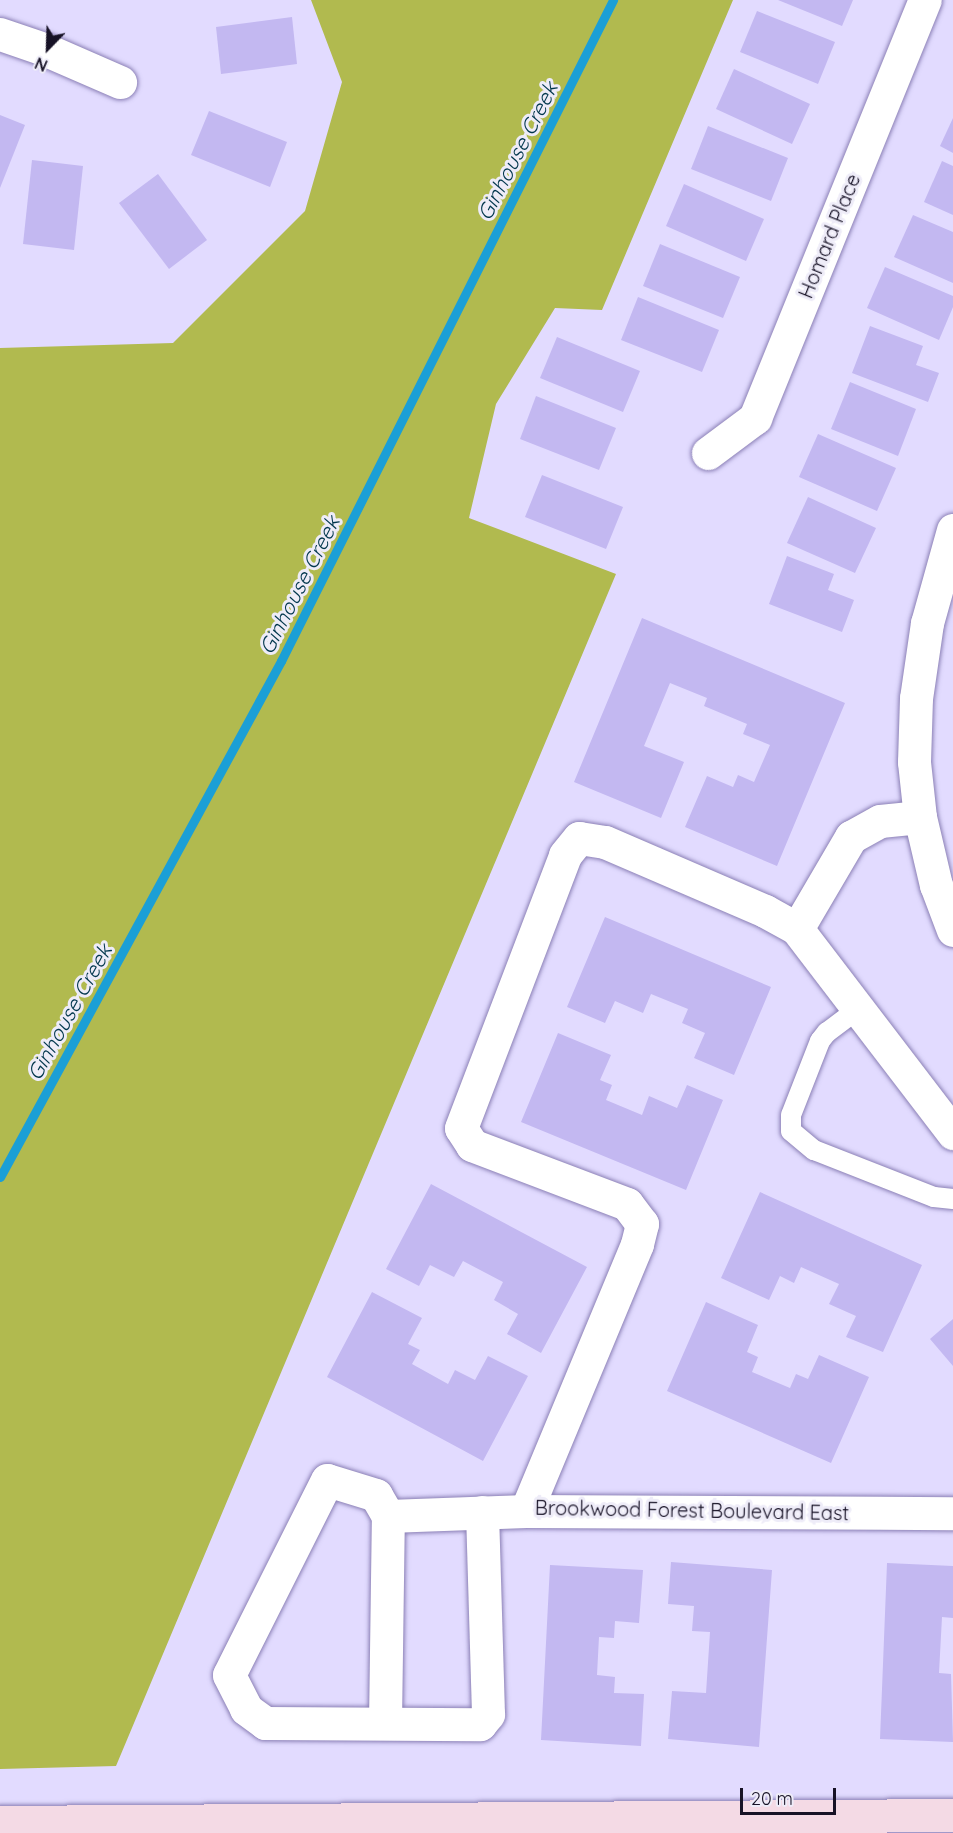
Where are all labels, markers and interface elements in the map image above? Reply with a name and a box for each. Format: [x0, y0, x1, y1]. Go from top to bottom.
north arrow [18, 18, 78, 78]
text: N [32, 53, 50, 76]
water label: Ginhouse Creek [471, 78, 563, 224]
street label: Homard Place [793, 170, 865, 302]
water label: Ginhouse Creek [253, 512, 345, 658]
water label: Ginhouse Creek [21, 940, 117, 1084]
street label: Brookwood Forest Boulevard East [535, 1495, 849, 1525]
scale bar [743, 1776, 839, 1814]
text: 20 m [751, 1787, 793, 1810]

